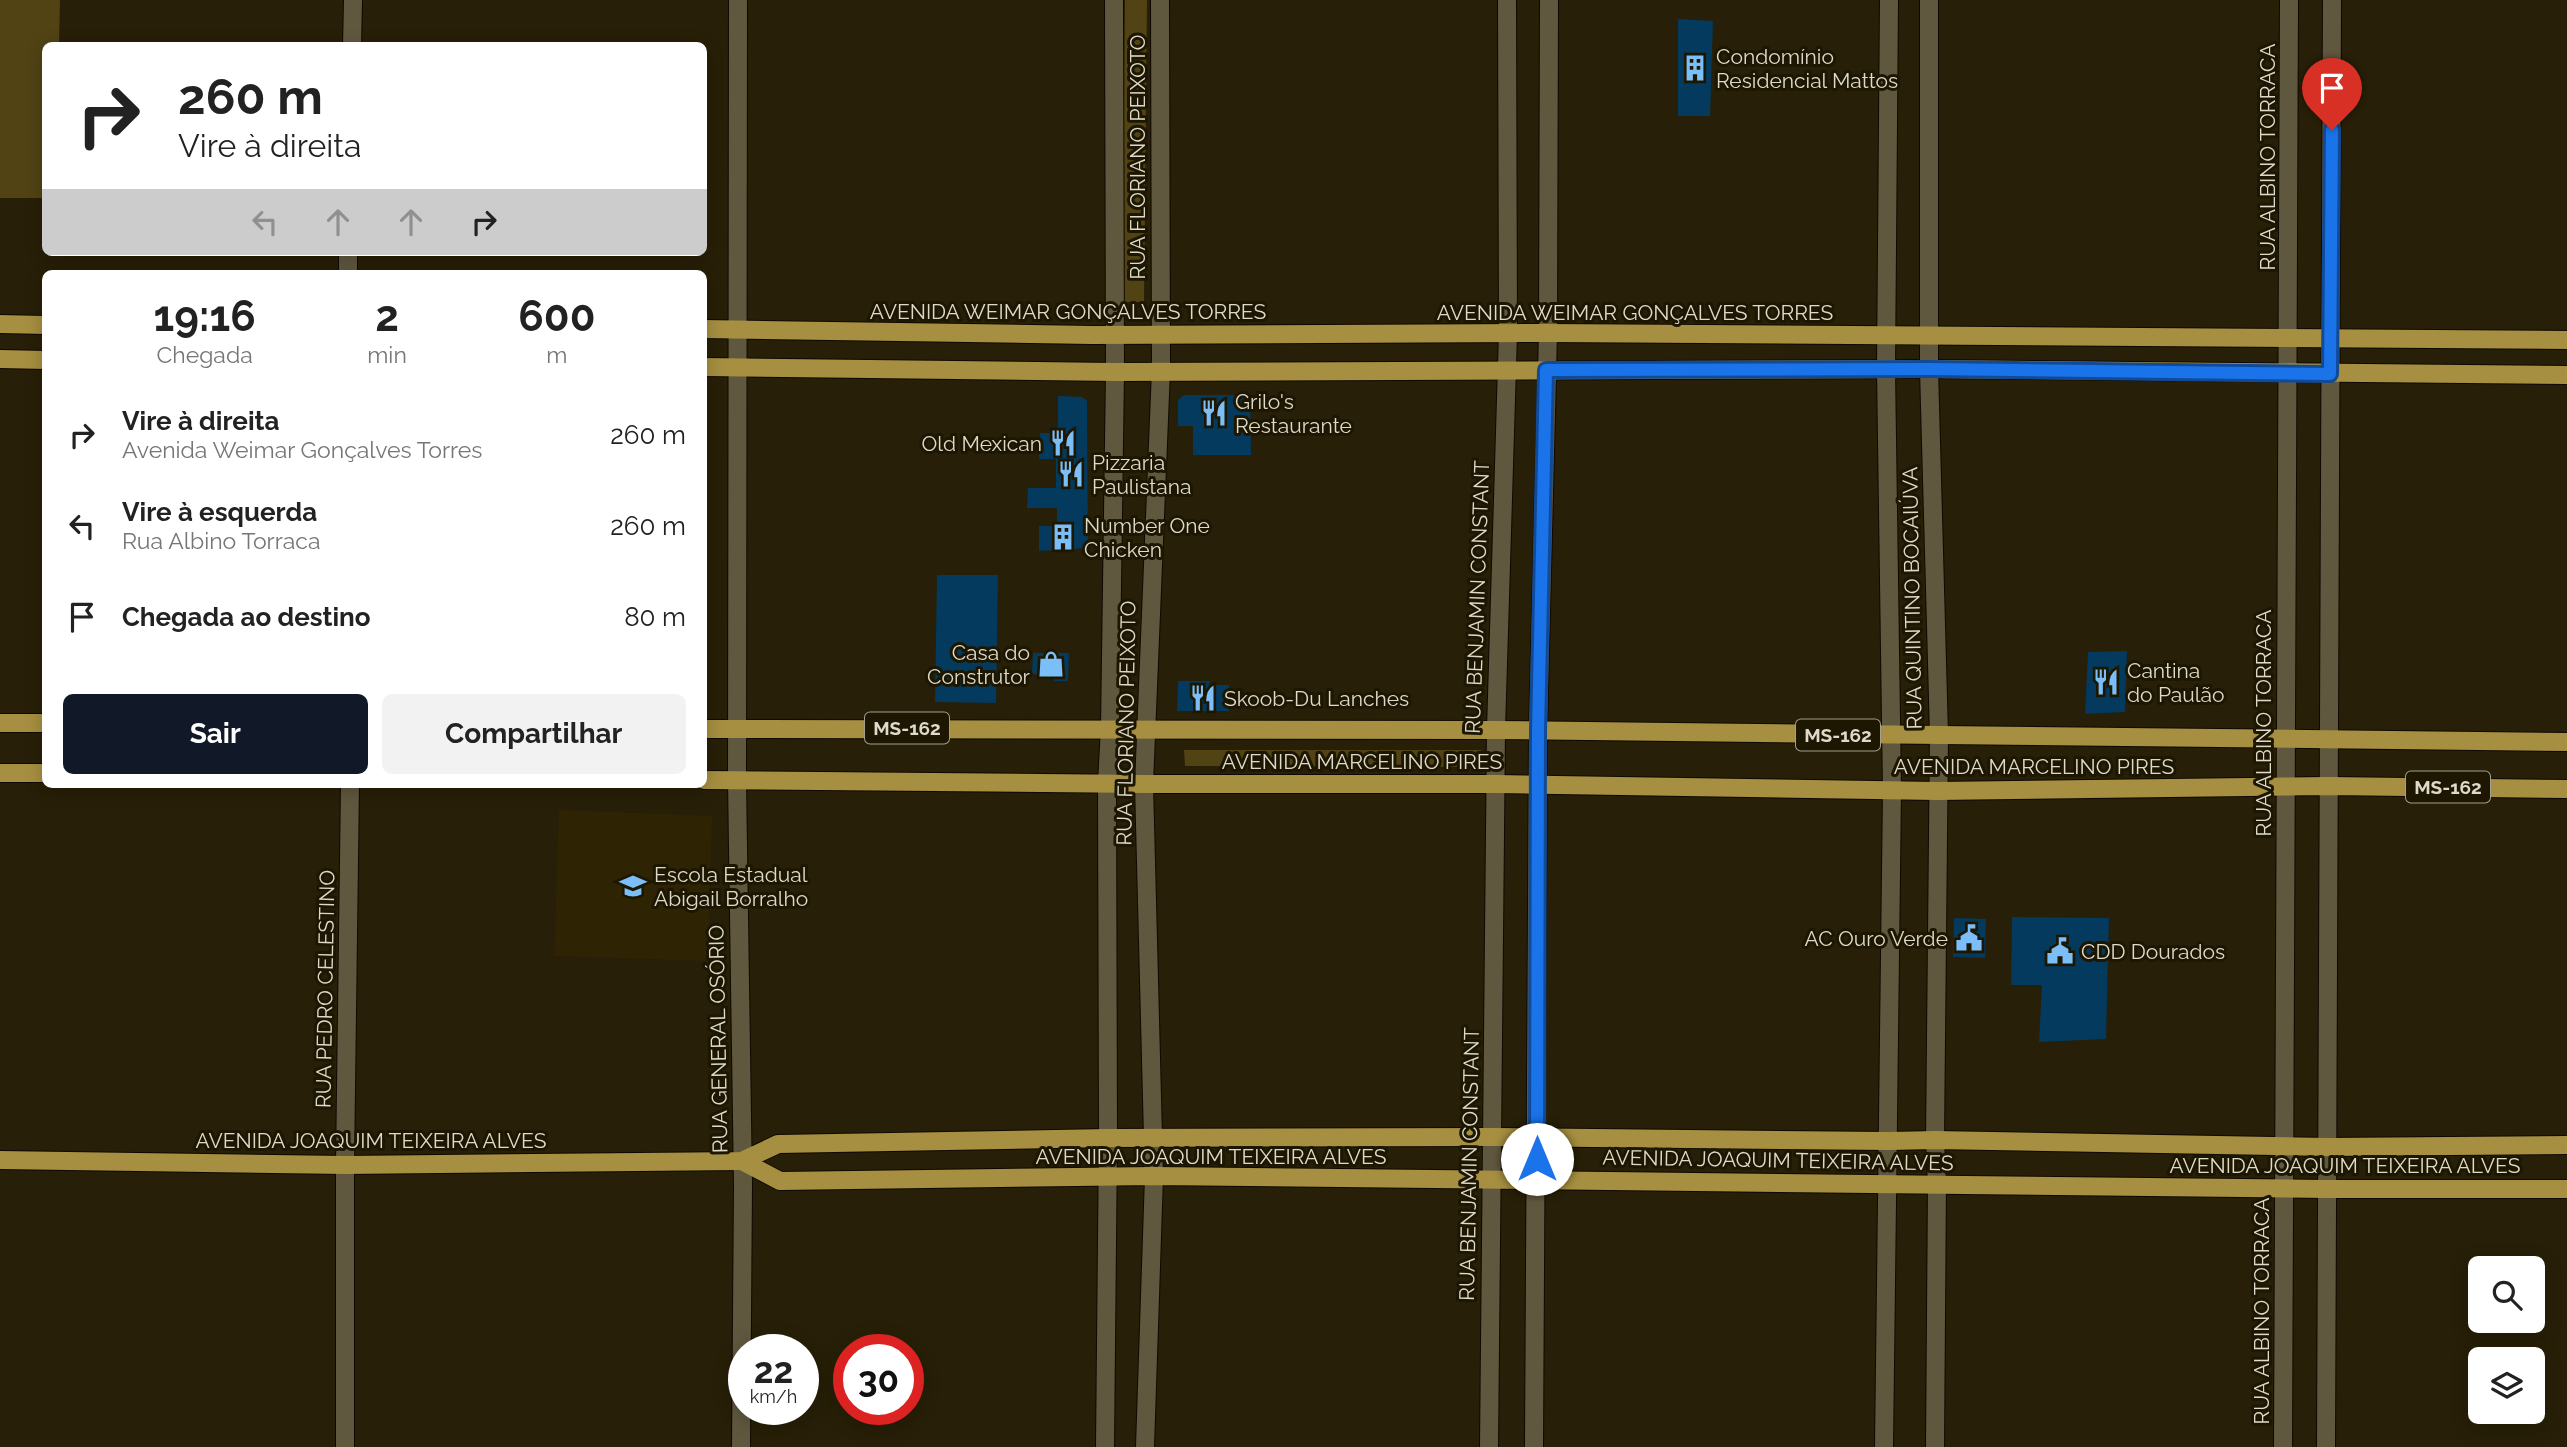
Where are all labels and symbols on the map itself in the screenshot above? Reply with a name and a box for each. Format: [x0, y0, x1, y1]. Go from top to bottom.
street label: RUA FLORIANO PEIXOTO [1125, 34, 1150, 280]
street label: RUA ALBINO TORRACA [2255, 43, 2280, 271]
place label: Condomínio Residencial Mattos [1716, 44, 1898, 93]
building icon: Condomínio Residencial Mattos [1680, 53, 1710, 83]
pin [2302, 58, 2362, 130]
street label: AVENIDA WEIMAR GONÇALVES TORRES [870, 299, 1267, 324]
street label: AVENIDA WEIMAR GONÇALVES TORRES [1437, 300, 1834, 325]
place label: Grilo's Restaurante [1235, 389, 1352, 438]
restaurant icon: Grilo's Restaurante [1199, 398, 1229, 428]
restaurant icon: Old Mexican [1048, 428, 1078, 458]
place label: Old Mexican [922, 431, 1042, 456]
place label: Pizzaria Paulistana [1092, 450, 1191, 499]
restaurant icon: Pizzaria Paulistana [1056, 459, 1086, 489]
street label: RUA BENJAMIN CONSTANT [1460, 460, 1494, 734]
street label: RUA QUINTINO BOCAIÚVA [1897, 466, 1927, 730]
place label: Number One Chicken [1084, 513, 1210, 562]
building icon: Number One Chicken [1048, 522, 1078, 552]
street label: RUA FLORIANO PEIXOTO [1111, 600, 1141, 846]
street label: RUA ALBINO TORRACA [2251, 609, 2276, 837]
place label: Casa do Construtor [927, 640, 1031, 689]
shop icon: Casa do Construtor [1036, 649, 1066, 679]
place label: Cantina do Paulão [2127, 658, 2224, 707]
restaurant icon: Cantina do Paulão [2091, 667, 2121, 697]
restaurant icon: Skoob-Du Lanches [1188, 683, 1218, 713]
place label: Skoob-Du Lanches [1224, 686, 1409, 711]
road number: MS-162 [865, 712, 949, 744]
road number: MS-162 [1796, 720, 1880, 750]
street label: AVENIDA MARCELINO PIRES [1222, 749, 1503, 774]
street label: AVENIDA MARCELINO PIRES [1894, 754, 2175, 779]
road number: MS-162 [2406, 772, 2490, 802]
place label: Escola Estadual Abigail Borralho [654, 862, 808, 911]
street label: RUA PEDRO CELESTINO [310, 870, 340, 1108]
school or university icon: Escola Estadual Abigail Borralho [618, 871, 648, 901]
public building icon: AC Ouro Verde [1954, 923, 1984, 953]
street label: RUA GENERAL OSÓRIO [704, 925, 732, 1153]
place label: AC Ouro Verde [1805, 926, 1948, 951]
public building icon: CDD Dourados [2045, 936, 2075, 966]
place label: CDD Dourados [2081, 939, 2225, 964]
street label: RUA BENJAMIN CONSTANT [1454, 1027, 1484, 1301]
position arrow [1500, 1122, 1574, 1196]
street label: AVENIDA JOAQUIM TEIXEIRA ALVES [195, 1128, 547, 1153]
street label: AVENIDA JOAQUIM TEIXEIRA ALVES [1035, 1144, 1387, 1169]
street label: AVENIDA JOAQUIM TEIXEIRA ALVES [1602, 1144, 1954, 1176]
street label: AVENIDA JOAQUIM TEIXEIRA ALVES [2169, 1153, 2521, 1178]
street label: RUA ALBINO TORRACA [2249, 1197, 2274, 1425]
speed limit sign: 30 [833, 1334, 924, 1425]

